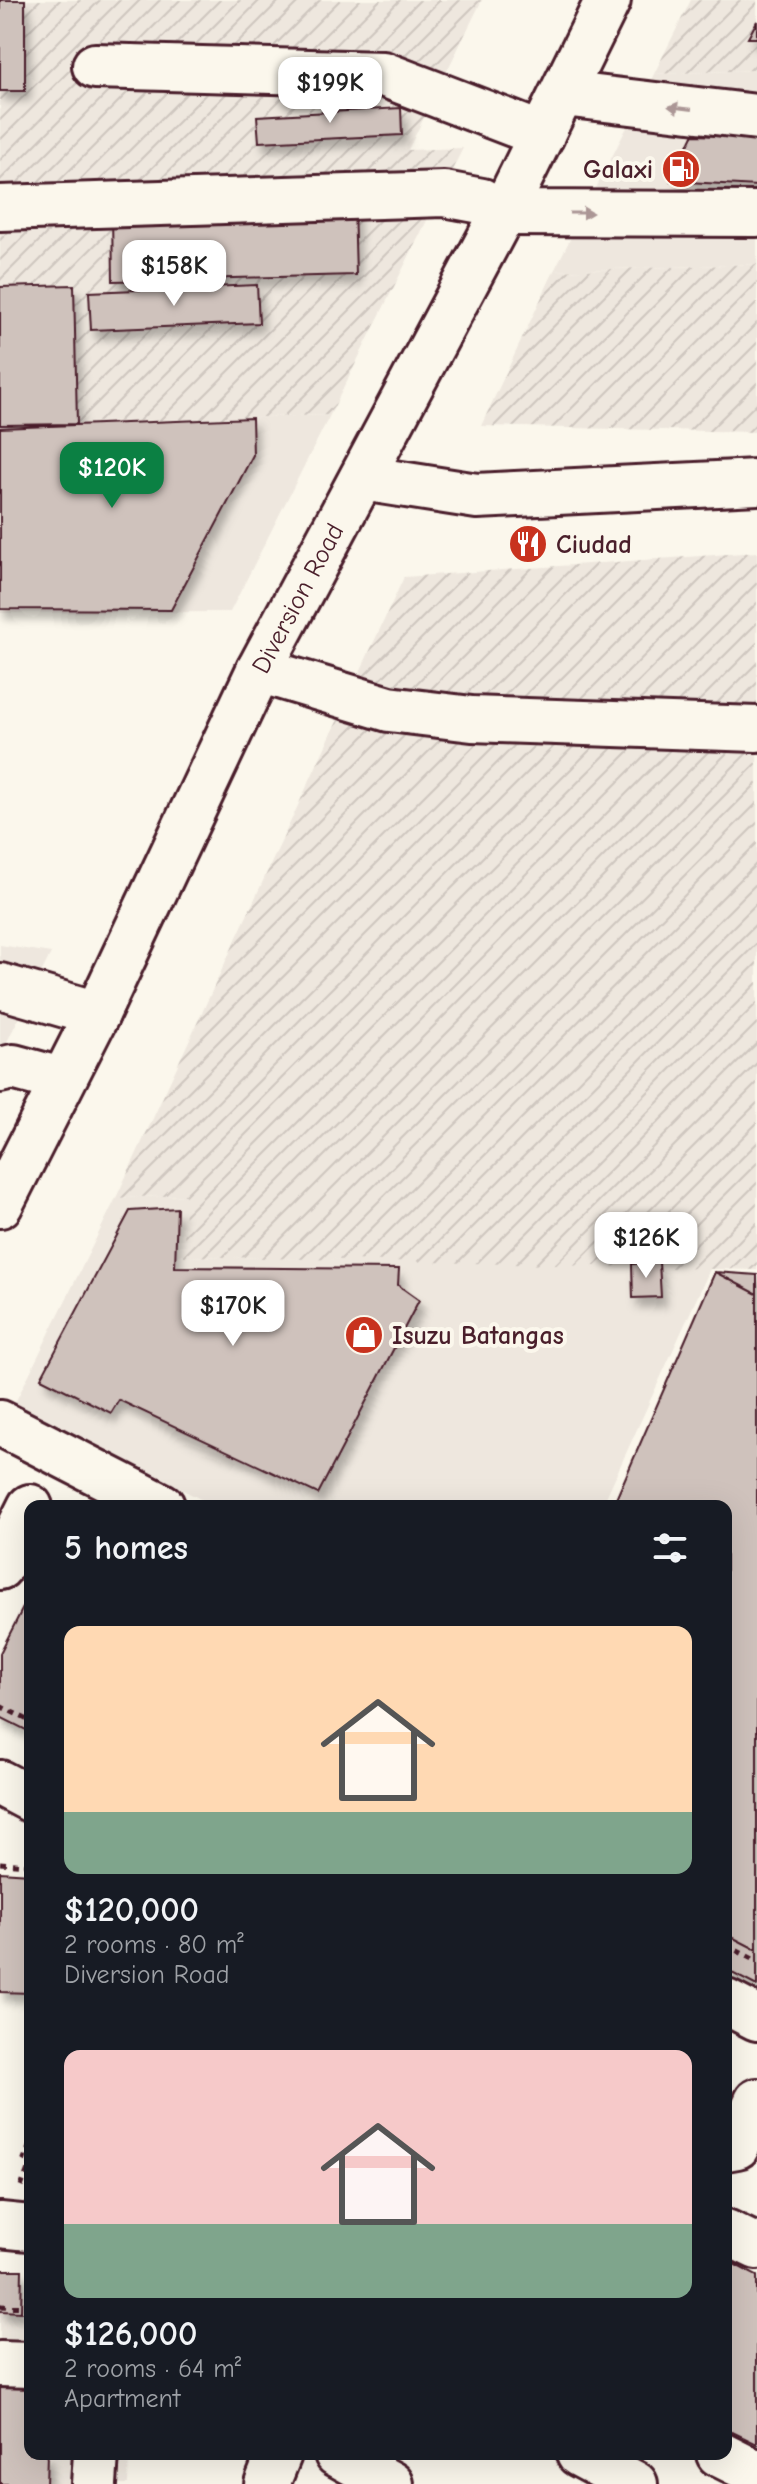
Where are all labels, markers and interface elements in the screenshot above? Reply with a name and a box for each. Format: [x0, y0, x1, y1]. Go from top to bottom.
pin: $199K [274, 57, 386, 125]
text: $199K [296, 68, 364, 98]
one-way arrow [667, 101, 692, 114]
fuel station icon: Galaxi [660, 148, 702, 190]
place label: Galaxi [583, 155, 653, 185]
one-way arrow [569, 207, 594, 219]
pin: $158K [118, 240, 230, 308]
text: $158K [140, 251, 208, 281]
pin: $120K [56, 442, 168, 510]
text: $120K [78, 453, 146, 483]
street label: Diversion Road [246, 518, 351, 679]
restaurant icon: Ciudad [507, 523, 549, 565]
place label: Ciudad [556, 530, 632, 560]
pin: $126K [590, 1212, 702, 1280]
text: $126K [612, 1223, 680, 1253]
pin: $170K [177, 1280, 289, 1348]
text: $170K [199, 1291, 267, 1321]
shop icon: Isuzu Batangas [343, 1314, 385, 1356]
place label: Isuzu Batangas [392, 1321, 564, 1351]
icon: filters [648, 1526, 692, 1570]
text: 5 homes [64, 1528, 188, 1568]
icon: home [306, 1678, 450, 1822]
text: $120,000 [64, 1890, 199, 1930]
text: 2 rooms · 80 m² [64, 1930, 244, 1960]
text: Diversion Road [64, 1960, 230, 1990]
icon: home [306, 2102, 450, 2246]
text: $126,000 [64, 2314, 197, 2354]
text: 2 rooms · 64 m² [64, 2354, 241, 2384]
text: Apartment [64, 2384, 180, 2414]

